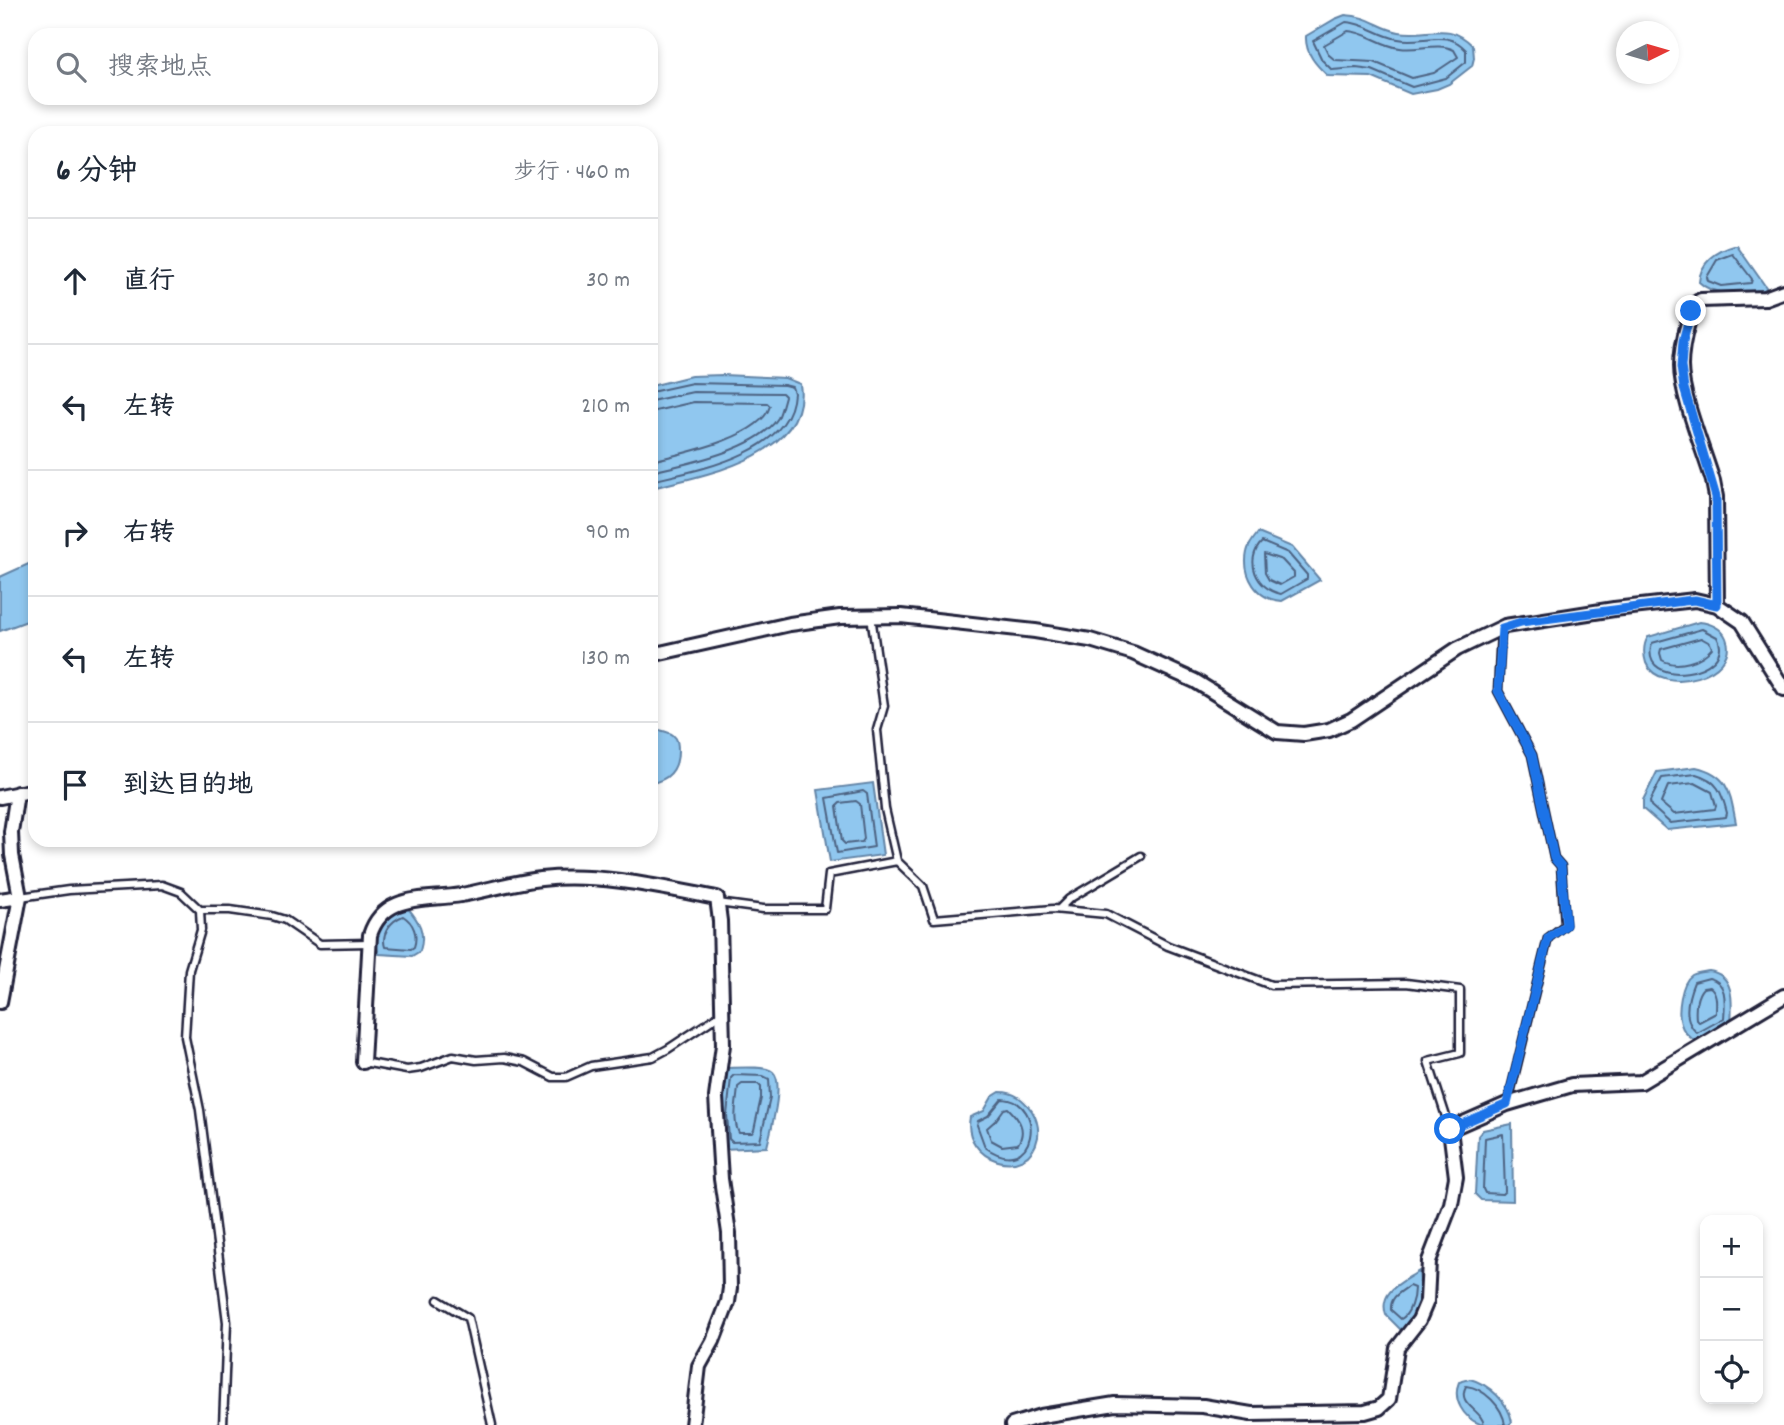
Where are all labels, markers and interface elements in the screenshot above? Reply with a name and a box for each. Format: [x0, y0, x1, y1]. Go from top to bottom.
north arrow [1616, 21, 1679, 84]
search box [28, 28, 658, 105]
icon: search [52, 48, 90, 86]
text: 搜索地点 [108, 50, 212, 87]
text: 6 分钟 [56, 152, 138, 195]
text: 步行 · 460 m [514, 157, 630, 190]
icon: ahead [56, 262, 94, 300]
text: 直行 [123, 264, 175, 301]
text: 30 m [586, 265, 630, 298]
route end [1675, 295, 1706, 326]
icon: left [56, 388, 94, 426]
text: 左转 [123, 390, 175, 427]
text: 210 m [581, 391, 630, 424]
icon: right [56, 514, 94, 552]
text: 右转 [123, 516, 175, 553]
text: 90 m [586, 517, 630, 550]
icon: left [56, 640, 94, 678]
text: 左转 [123, 642, 175, 679]
text: 130 m [581, 643, 630, 676]
icon: arrive [56, 766, 94, 804]
text: 到达目的地 [123, 768, 253, 805]
route start [1434, 1113, 1465, 1144]
map controls [1700, 1215, 1763, 1404]
button: + [1700, 1215, 1763, 1278]
button: − [1700, 1278, 1763, 1341]
button: locate [1700, 1341, 1763, 1404]

